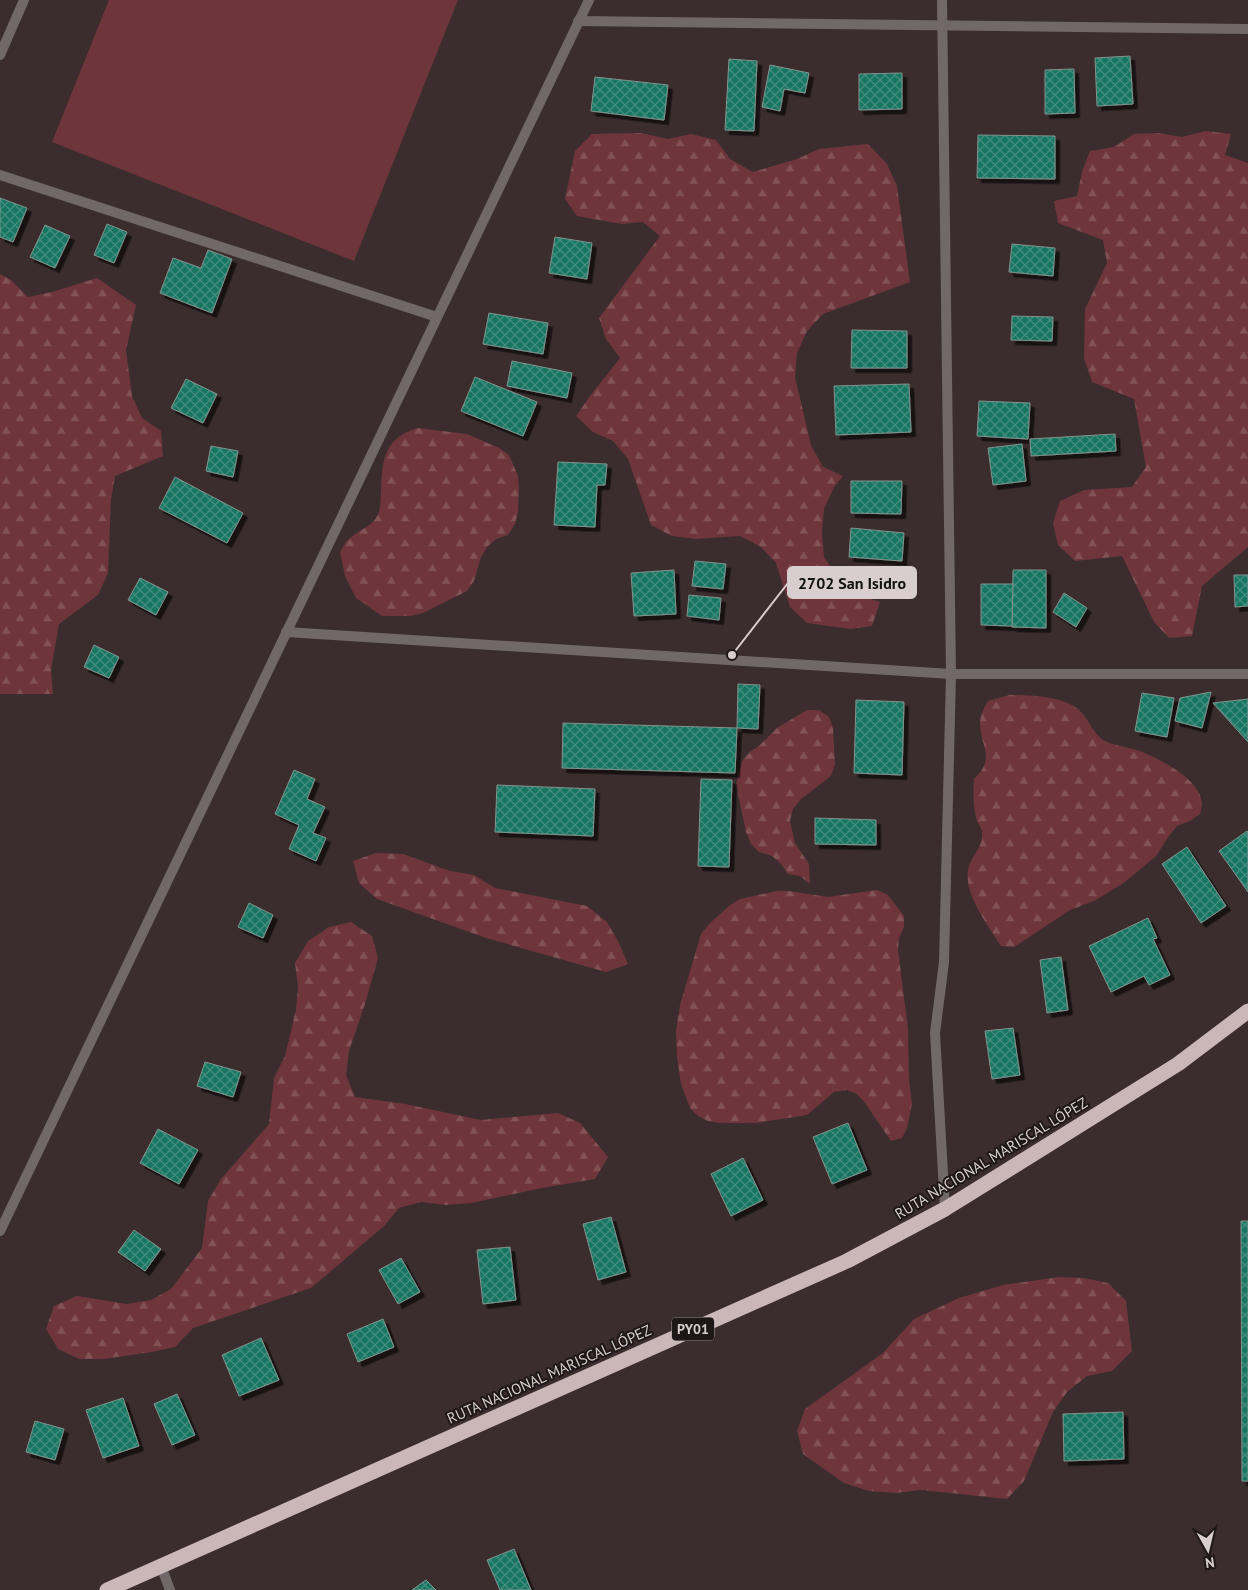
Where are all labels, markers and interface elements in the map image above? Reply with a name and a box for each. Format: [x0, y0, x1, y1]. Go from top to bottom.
callout: 2702 San Isidro [788, 567, 916, 598]
text: 2702 San Isidro [798, 573, 906, 593]
street label: RUTA NACIONAL MARISCAL LÓPEZ [891, 1093, 1091, 1223]
road number: PY01 [672, 1318, 714, 1340]
street label: RUTA NACIONAL MARISCAL LÓPEZ [444, 1320, 654, 1428]
north arrow [1183, 1525, 1233, 1575]
text: N [1204, 1553, 1216, 1572]

